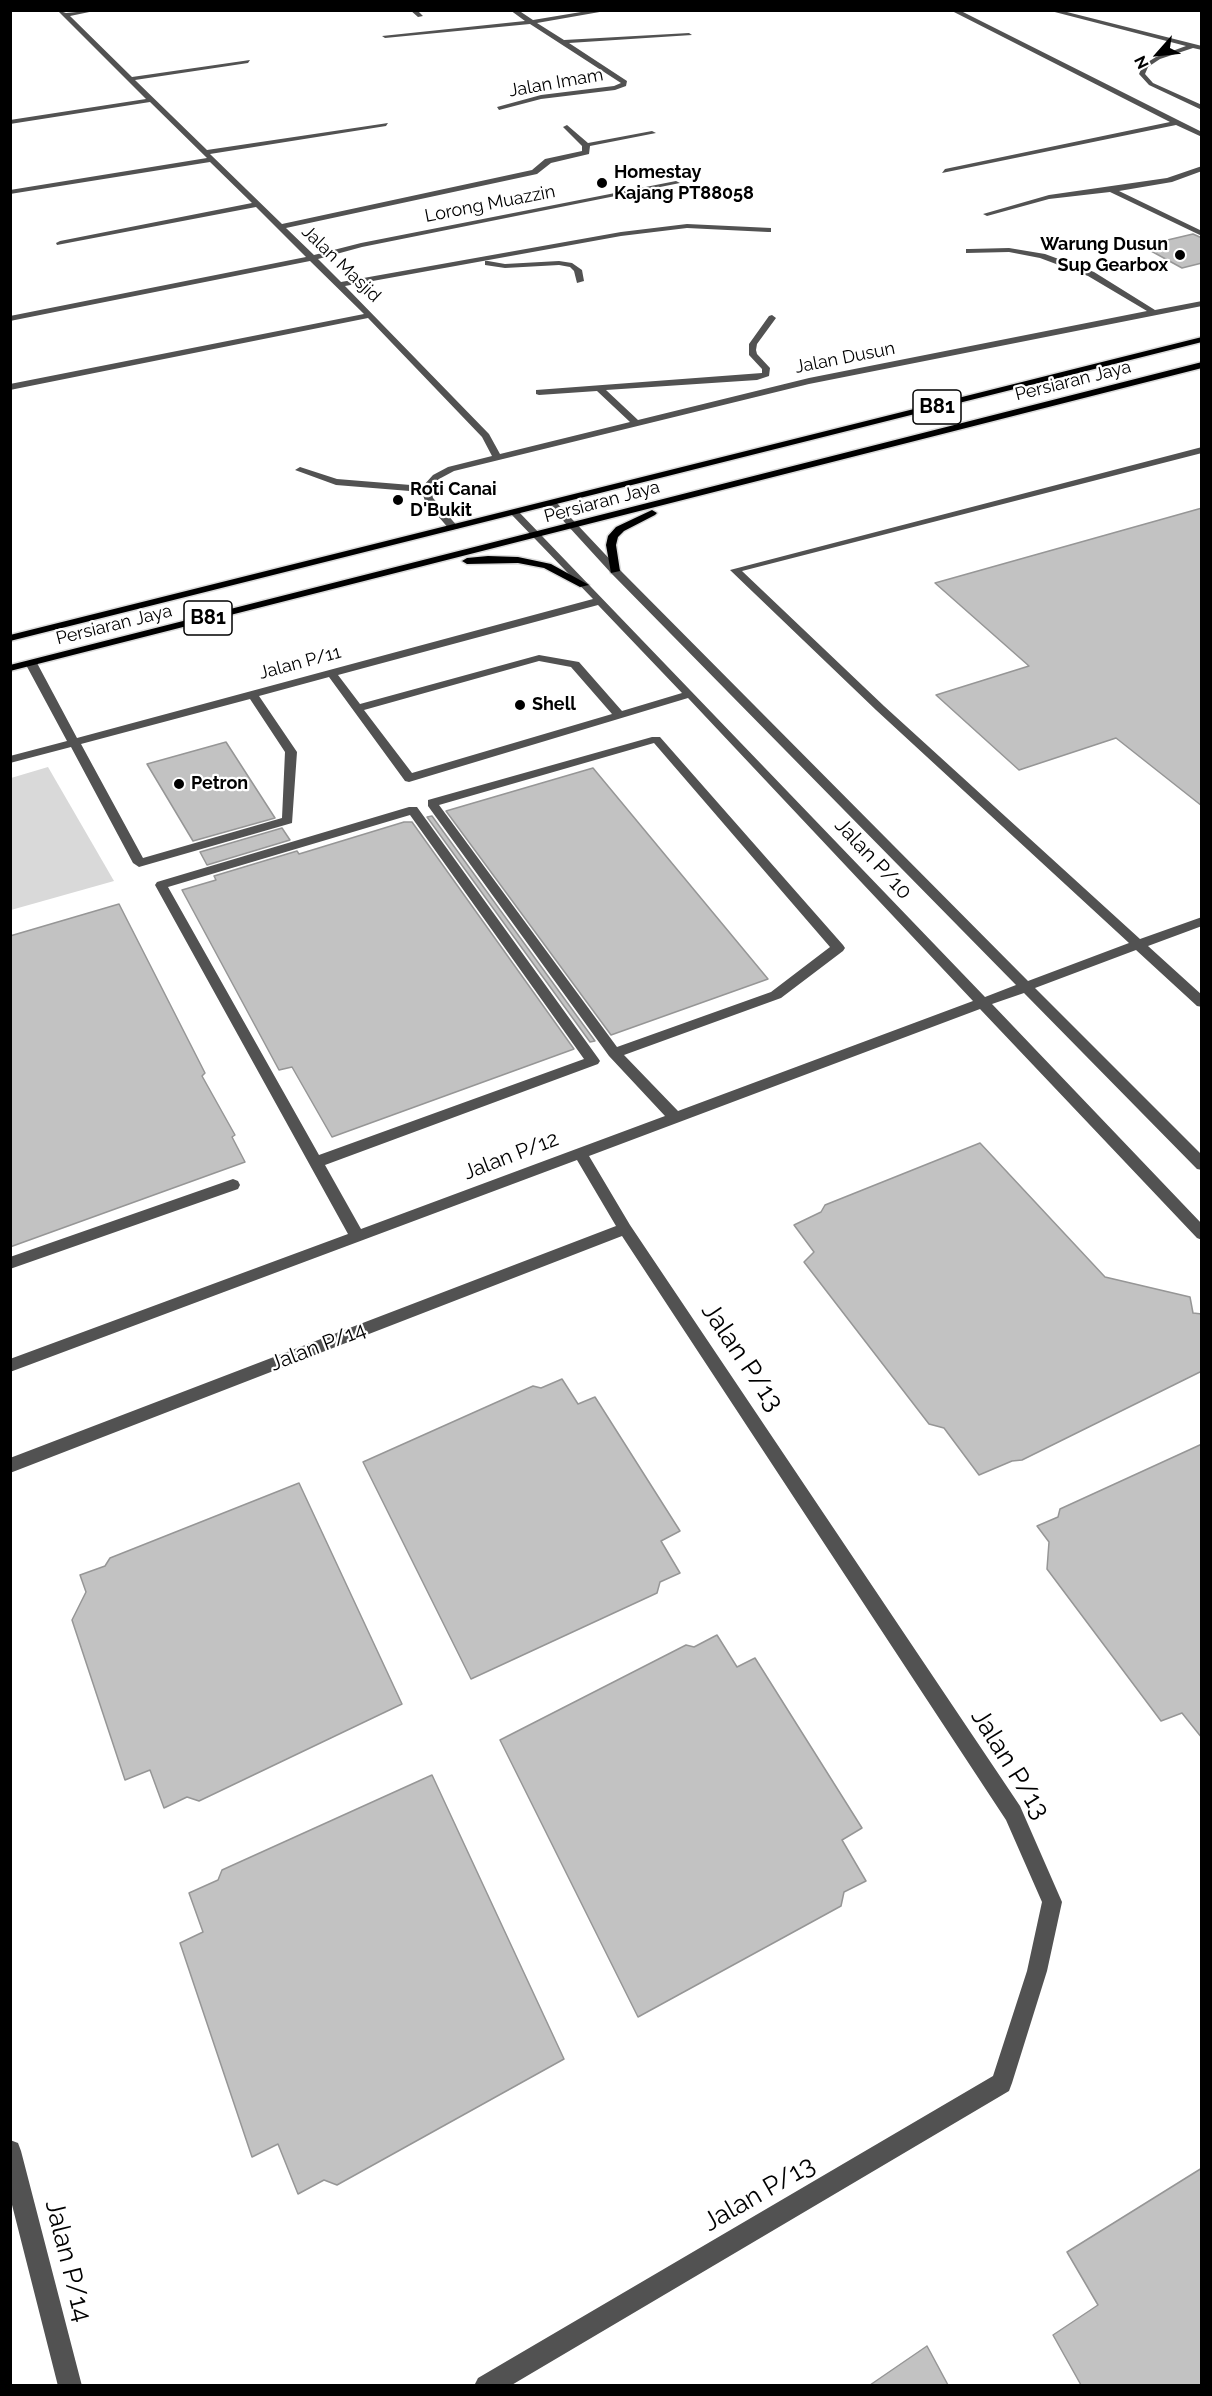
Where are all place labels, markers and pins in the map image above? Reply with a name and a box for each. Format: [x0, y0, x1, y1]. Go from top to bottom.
place label: Homestay Kajang PT88058 [614, 162, 754, 204]
marker: Homestay Kajang PT88058 [595, 176, 609, 190]
place label: Warung Dusun Sup Gearbox [1040, 234, 1168, 276]
marker: Warung Dusun Sup Gearbox [1173, 248, 1187, 262]
place label: Roti Canai D'Bukit [410, 479, 497, 522]
marker: Roti Canai D'Bukit [391, 493, 405, 507]
place label: Shell [532, 694, 576, 716]
marker: Shell [513, 698, 527, 712]
place label: Petron [191, 773, 248, 795]
marker: Petron [172, 777, 186, 791]

